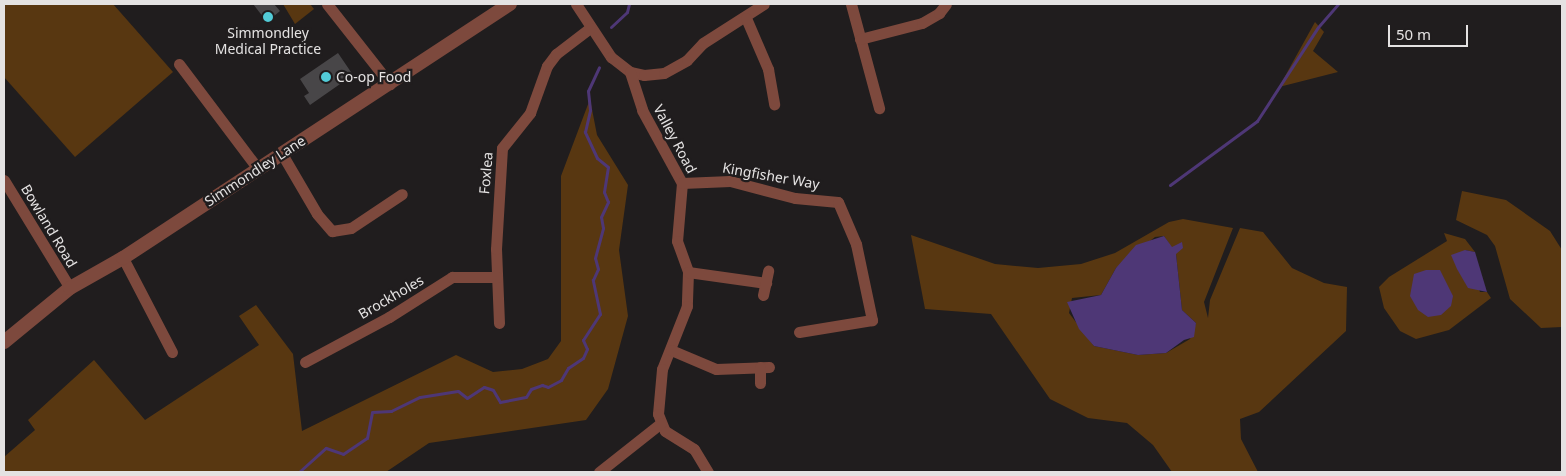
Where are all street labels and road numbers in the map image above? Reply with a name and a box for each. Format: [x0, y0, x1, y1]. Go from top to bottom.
street label: Valley Road [650, 102, 700, 176]
street label: Simmondley Lane [201, 132, 309, 210]
street label: Foxlea [476, 151, 496, 195]
street label: Kingfisher Way [721, 159, 821, 193]
street label: Bowland Road [18, 181, 80, 271]
street label: Brockholes [355, 272, 427, 322]

